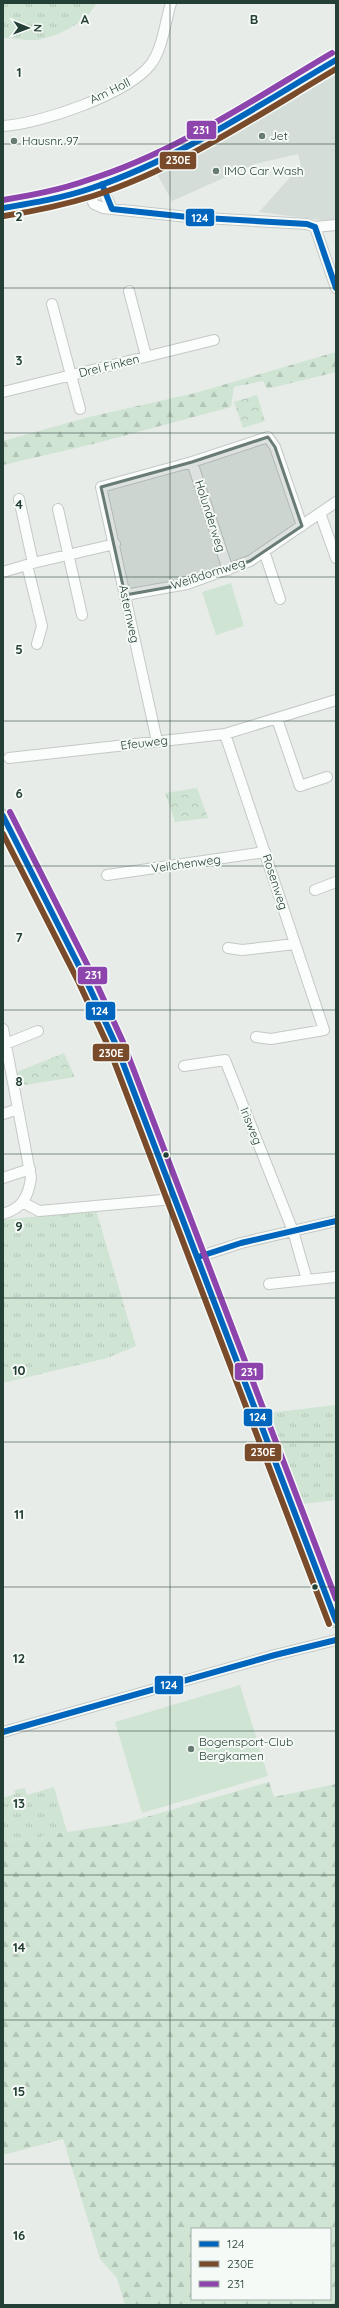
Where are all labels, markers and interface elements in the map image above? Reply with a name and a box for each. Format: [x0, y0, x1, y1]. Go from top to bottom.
north arrow [8, 8, 48, 48]
text: A [81, 11, 90, 27]
text: B [250, 11, 258, 27]
text: N [31, 24, 45, 32]
text: 1 [16, 64, 22, 80]
street label: Am Holl [87, 74, 133, 107]
line badge: 231 [186, 120, 217, 140]
text: 231 [193, 123, 209, 137]
place label: Jet [270, 128, 288, 143]
marker: Jet [257, 131, 267, 141]
place label: Hausnr. 97 [22, 133, 79, 148]
marker: Hausnr. 97 [9, 136, 19, 146]
line badge: 230E [159, 151, 197, 170]
text: 230E [165, 153, 191, 167]
place label: IMO Car Wash [224, 163, 304, 178]
marker: IMO Car Wash [211, 166, 221, 176]
text: 2 [15, 208, 23, 224]
line badge: 124 [185, 208, 215, 227]
text: 124 [191, 211, 209, 225]
street label: Drei Finken [77, 351, 141, 380]
text: 3 [16, 352, 23, 368]
street label: Holunderweg [192, 478, 229, 554]
text: 4 [15, 496, 23, 512]
street label: Weißdornweg [169, 554, 247, 593]
street label: Asternweg [116, 583, 143, 644]
text: 5 [15, 641, 23, 657]
street label: Efeuweg [119, 732, 168, 753]
text: 6 [15, 785, 23, 801]
street label: Veilchenweg [150, 851, 221, 876]
street label: Rosenweg [259, 852, 292, 912]
text: 7 [15, 929, 23, 945]
line badge: 231 [77, 966, 108, 985]
text: 231 [85, 968, 101, 982]
line badge: 124 [85, 1001, 116, 1021]
text: 124 [91, 1004, 109, 1018]
line badge: 230E [92, 1043, 130, 1062]
text: 230E [98, 1046, 124, 1060]
text: 8 [15, 1073, 23, 1089]
street label: Irisweg [237, 1105, 266, 1147]
unlabelled marker [161, 1150, 171, 1160]
text: 9 [15, 1218, 23, 1234]
text: 10 [12, 1362, 26, 1378]
line badge: 231 [234, 1362, 264, 1381]
text: 231 [241, 1365, 257, 1379]
line badge: 124 [243, 1408, 273, 1427]
text: 124 [249, 1410, 267, 1424]
line badge: 230E [244, 1443, 282, 1462]
text: 230E [250, 1445, 276, 1459]
text: 11 [14, 1506, 24, 1522]
unlabelled marker [310, 1582, 320, 1592]
text: 12 [13, 1650, 25, 1666]
line badge: 124 [154, 1675, 184, 1695]
text: 124 [160, 1678, 178, 1692]
place label: Bogensport-Club Bergkamen [199, 1734, 293, 1763]
marker: Bogensport-Club Bergkamen [186, 1744, 196, 1754]
text: 13 [13, 1795, 25, 1811]
text: 14 [13, 1939, 26, 1955]
text: 15 [13, 2083, 25, 2099]
text: 16 [13, 2227, 25, 2243]
legend [191, 2228, 331, 2300]
text: 124 [227, 2236, 244, 2251]
text: 230E [227, 2256, 254, 2271]
text: 231 [227, 2276, 244, 2291]

